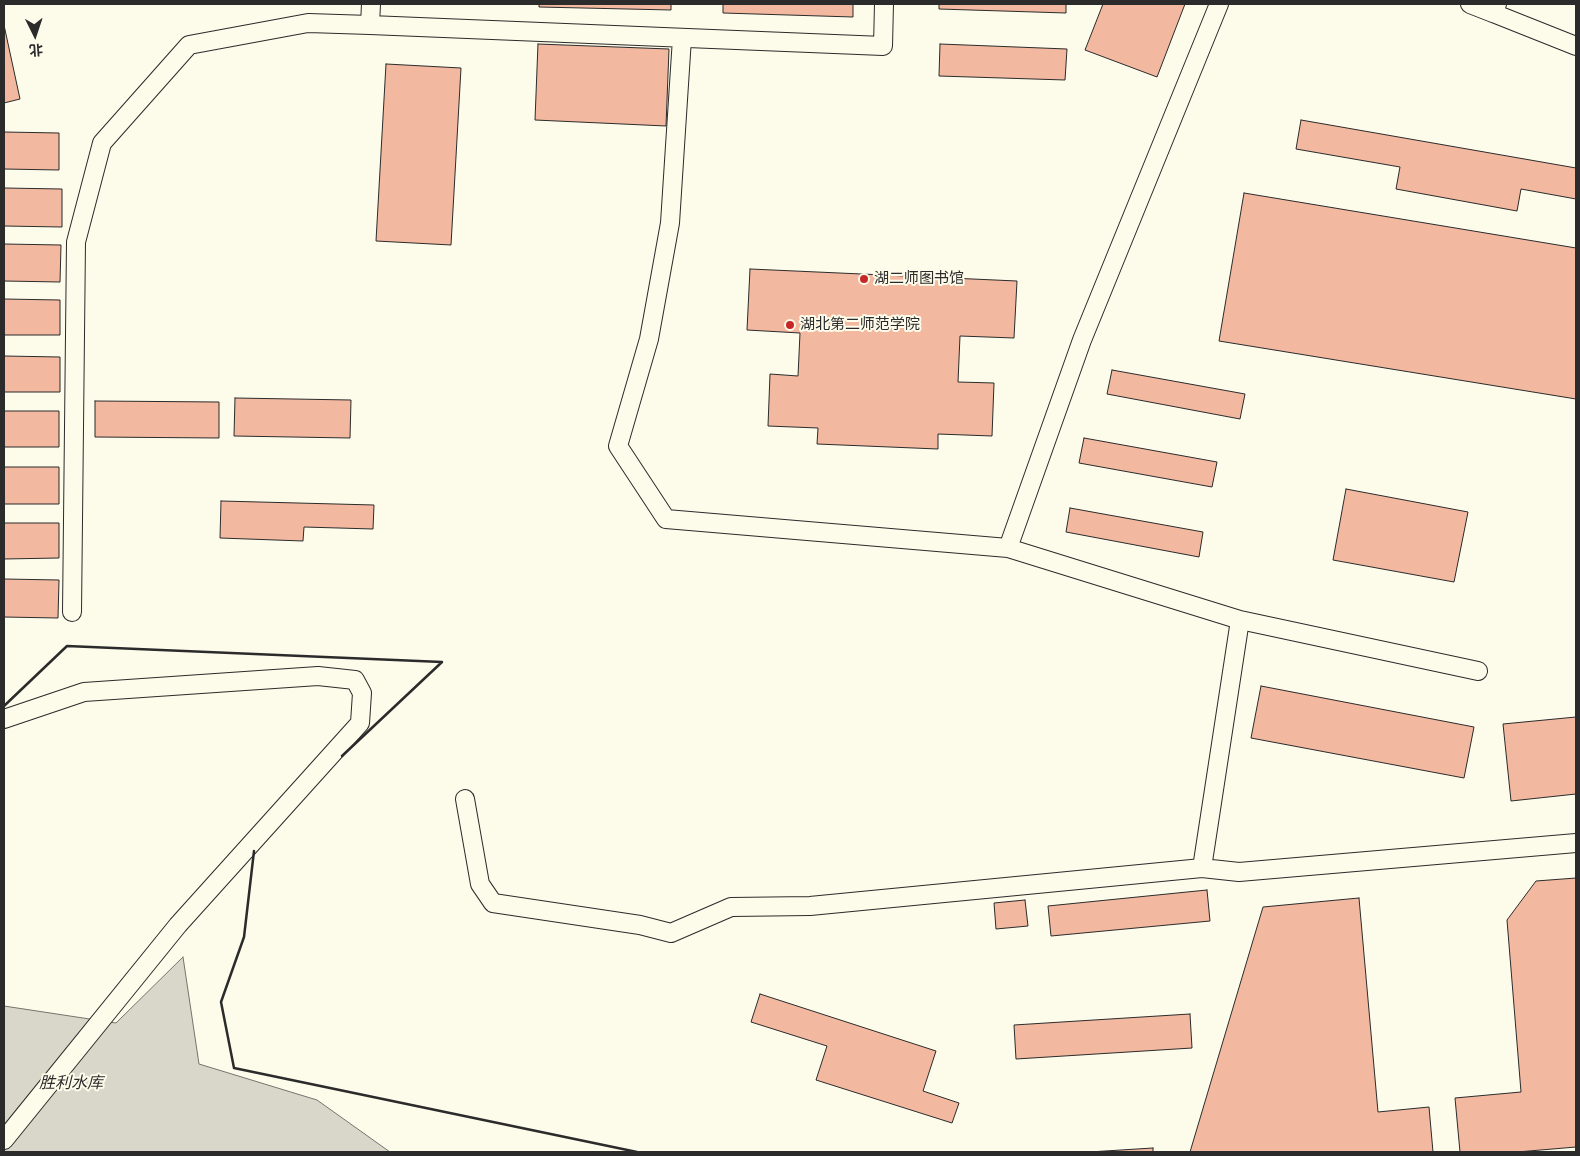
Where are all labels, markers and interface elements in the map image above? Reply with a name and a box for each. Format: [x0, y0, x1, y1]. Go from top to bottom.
north arrow [10, 10, 60, 60]
text: 北 [28, 40, 44, 59]
place label: 湖二师图书馆 [874, 270, 964, 288]
marker: 湖二师图书馆 [858, 273, 870, 285]
place label: 湖北第二师范学院 [800, 316, 920, 334]
marker: 湖北第二师范学院 [784, 319, 796, 331]
water label: 胜利水库 [39, 1074, 103, 1094]

